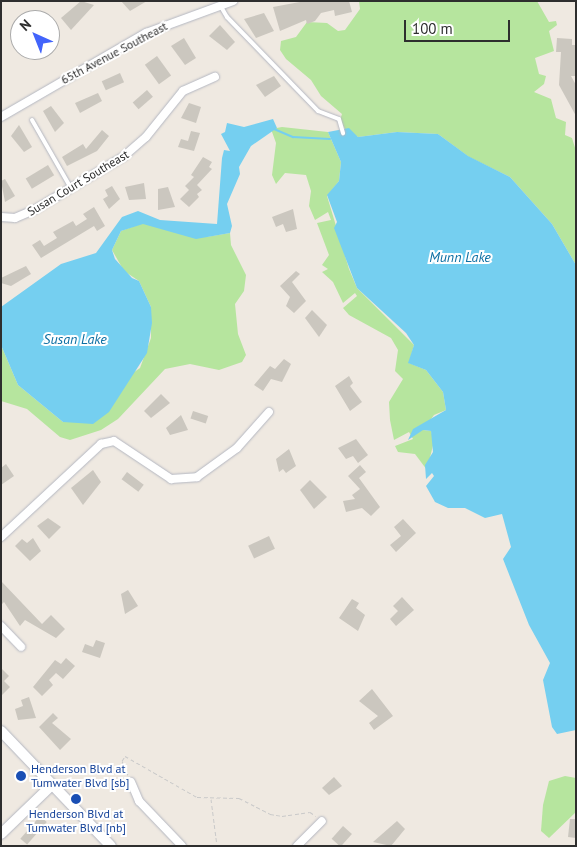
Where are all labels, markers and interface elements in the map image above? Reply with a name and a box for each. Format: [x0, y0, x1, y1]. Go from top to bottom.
north arrow [10, 10, 60, 60]
scale bar [407, 10, 513, 42]
text: N [16, 15, 35, 35]
street label: 65th Avenue Southeast [58, 19, 170, 87]
text: 100 m [412, 19, 453, 38]
street label: Susan Court Southeast [25, 147, 131, 219]
water label: Munn Lake [429, 249, 491, 265]
water label: Susan Lake [43, 331, 107, 347]
place label: Henderson Blvd at Tumwater Blvd [sb] [31, 762, 129, 790]
marker: Henderson Blvd at Tumwater Blvd [sb] [15, 770, 27, 782]
marker: Henderson Blvd at Tumwater Blvd [nb] [70, 793, 82, 805]
place label: Henderson Blvd at Tumwater Blvd [nb] [26, 807, 126, 835]

